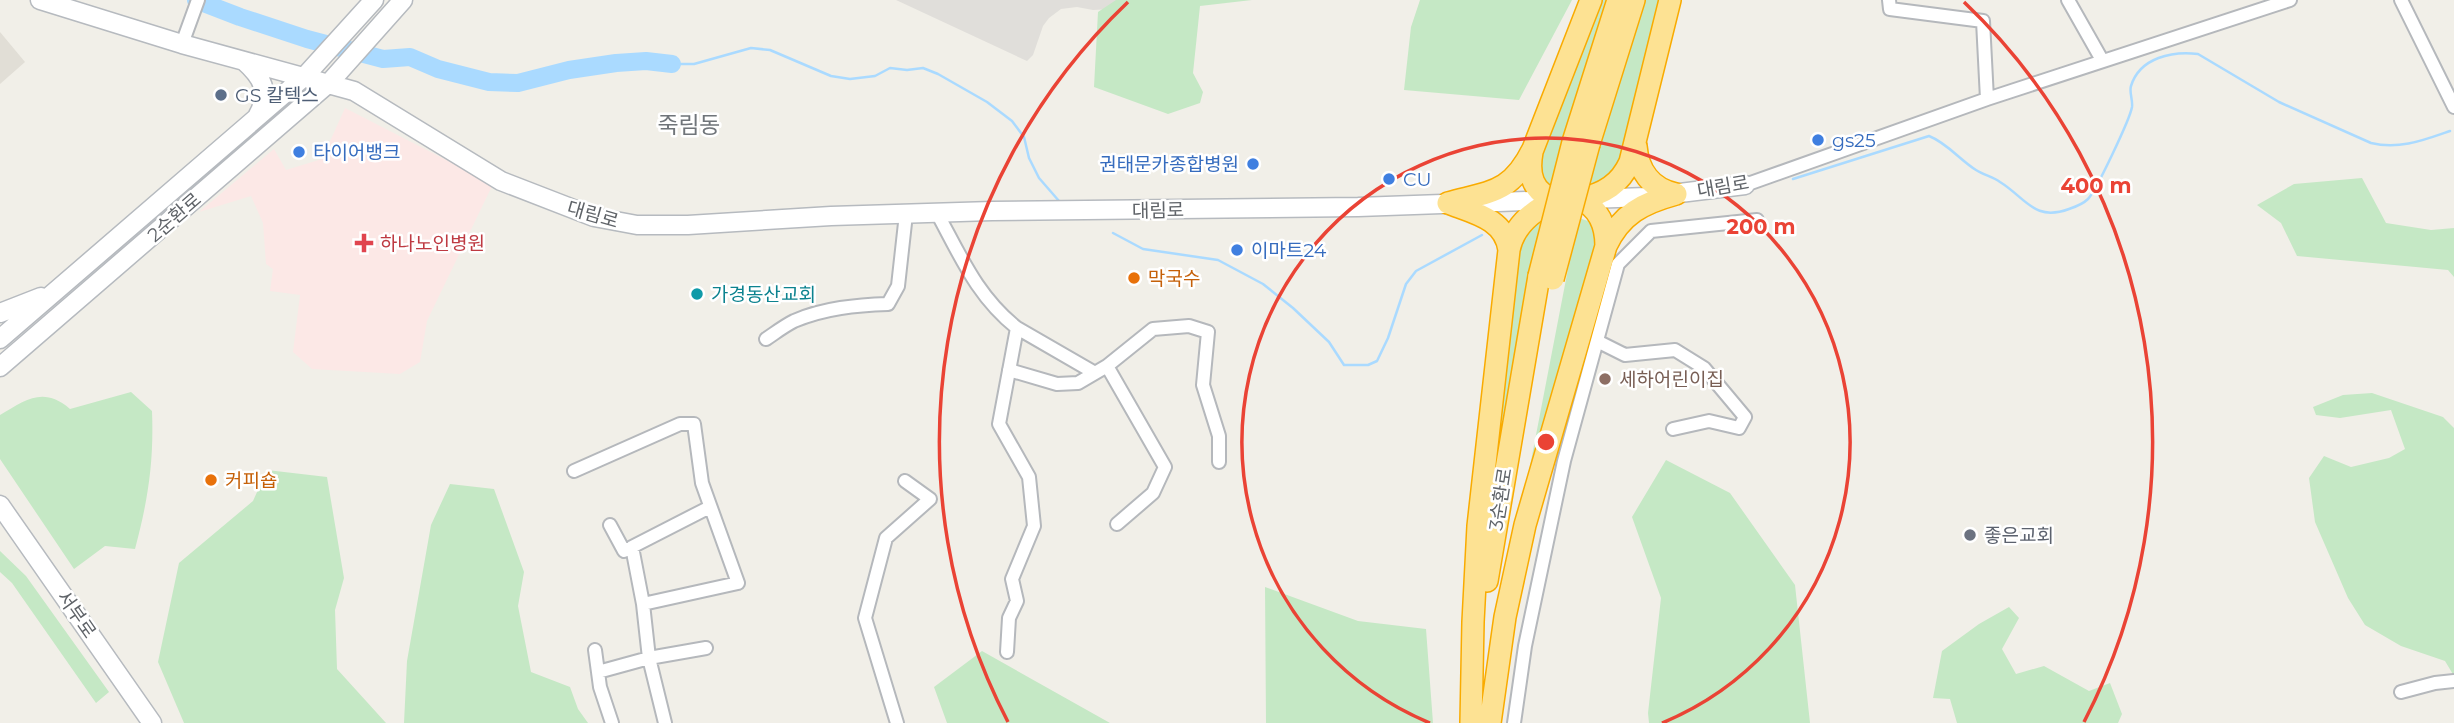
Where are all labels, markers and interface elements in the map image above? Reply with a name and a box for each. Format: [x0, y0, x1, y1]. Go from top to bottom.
place label: GS 칼텍스 [235, 84, 319, 107]
marker: GS 칼텍스 [213, 87, 229, 103]
district label: 죽림동 [657, 111, 721, 139]
place label: gs25 [1832, 129, 1876, 152]
marker: gs25 [1810, 132, 1826, 148]
place label: 타이어뱅크 [313, 141, 400, 164]
marker: 타이어뱅크 [291, 144, 307, 160]
place label: 권태문카종합병원 [1099, 153, 1239, 176]
marker: 권태문카종합병원 [1245, 156, 1261, 172]
place label: CU [1403, 168, 1432, 191]
marker: CU [1381, 171, 1397, 187]
street label: 대림로 [1695, 171, 1751, 202]
text: 400 m [2061, 173, 2131, 198]
street label: 2순환로 [143, 188, 206, 247]
street label: 대림로 [564, 196, 621, 233]
street label: 대림로 [1132, 199, 1184, 222]
text: 200 m [1727, 214, 1795, 239]
place label: 하나노인병원 [380, 232, 485, 255]
marker: 하나노인병원 [354, 233, 374, 253]
place label: 이마트24 [1251, 239, 1327, 262]
marker: 이마트24 [1229, 242, 1245, 258]
place label: 막국수 [1148, 267, 1200, 290]
marker: 막국수 [1126, 270, 1142, 286]
place label: 가경동산교회 [711, 283, 816, 306]
marker: 가경동산교회 [689, 286, 705, 302]
place label: 세하어린이집 [1619, 368, 1724, 391]
marker: 세하어린이집 [1597, 371, 1613, 387]
centre of rings [1534, 430, 1558, 454]
street label: 3순환로 [1484, 466, 1517, 532]
place label: 커피숍 [225, 469, 277, 492]
marker: 커피숍 [203, 472, 219, 488]
place label: 좋은교회 [1984, 524, 2054, 547]
marker: 좋은교회 [1962, 527, 1978, 543]
street label: 서부로 [52, 586, 101, 642]

